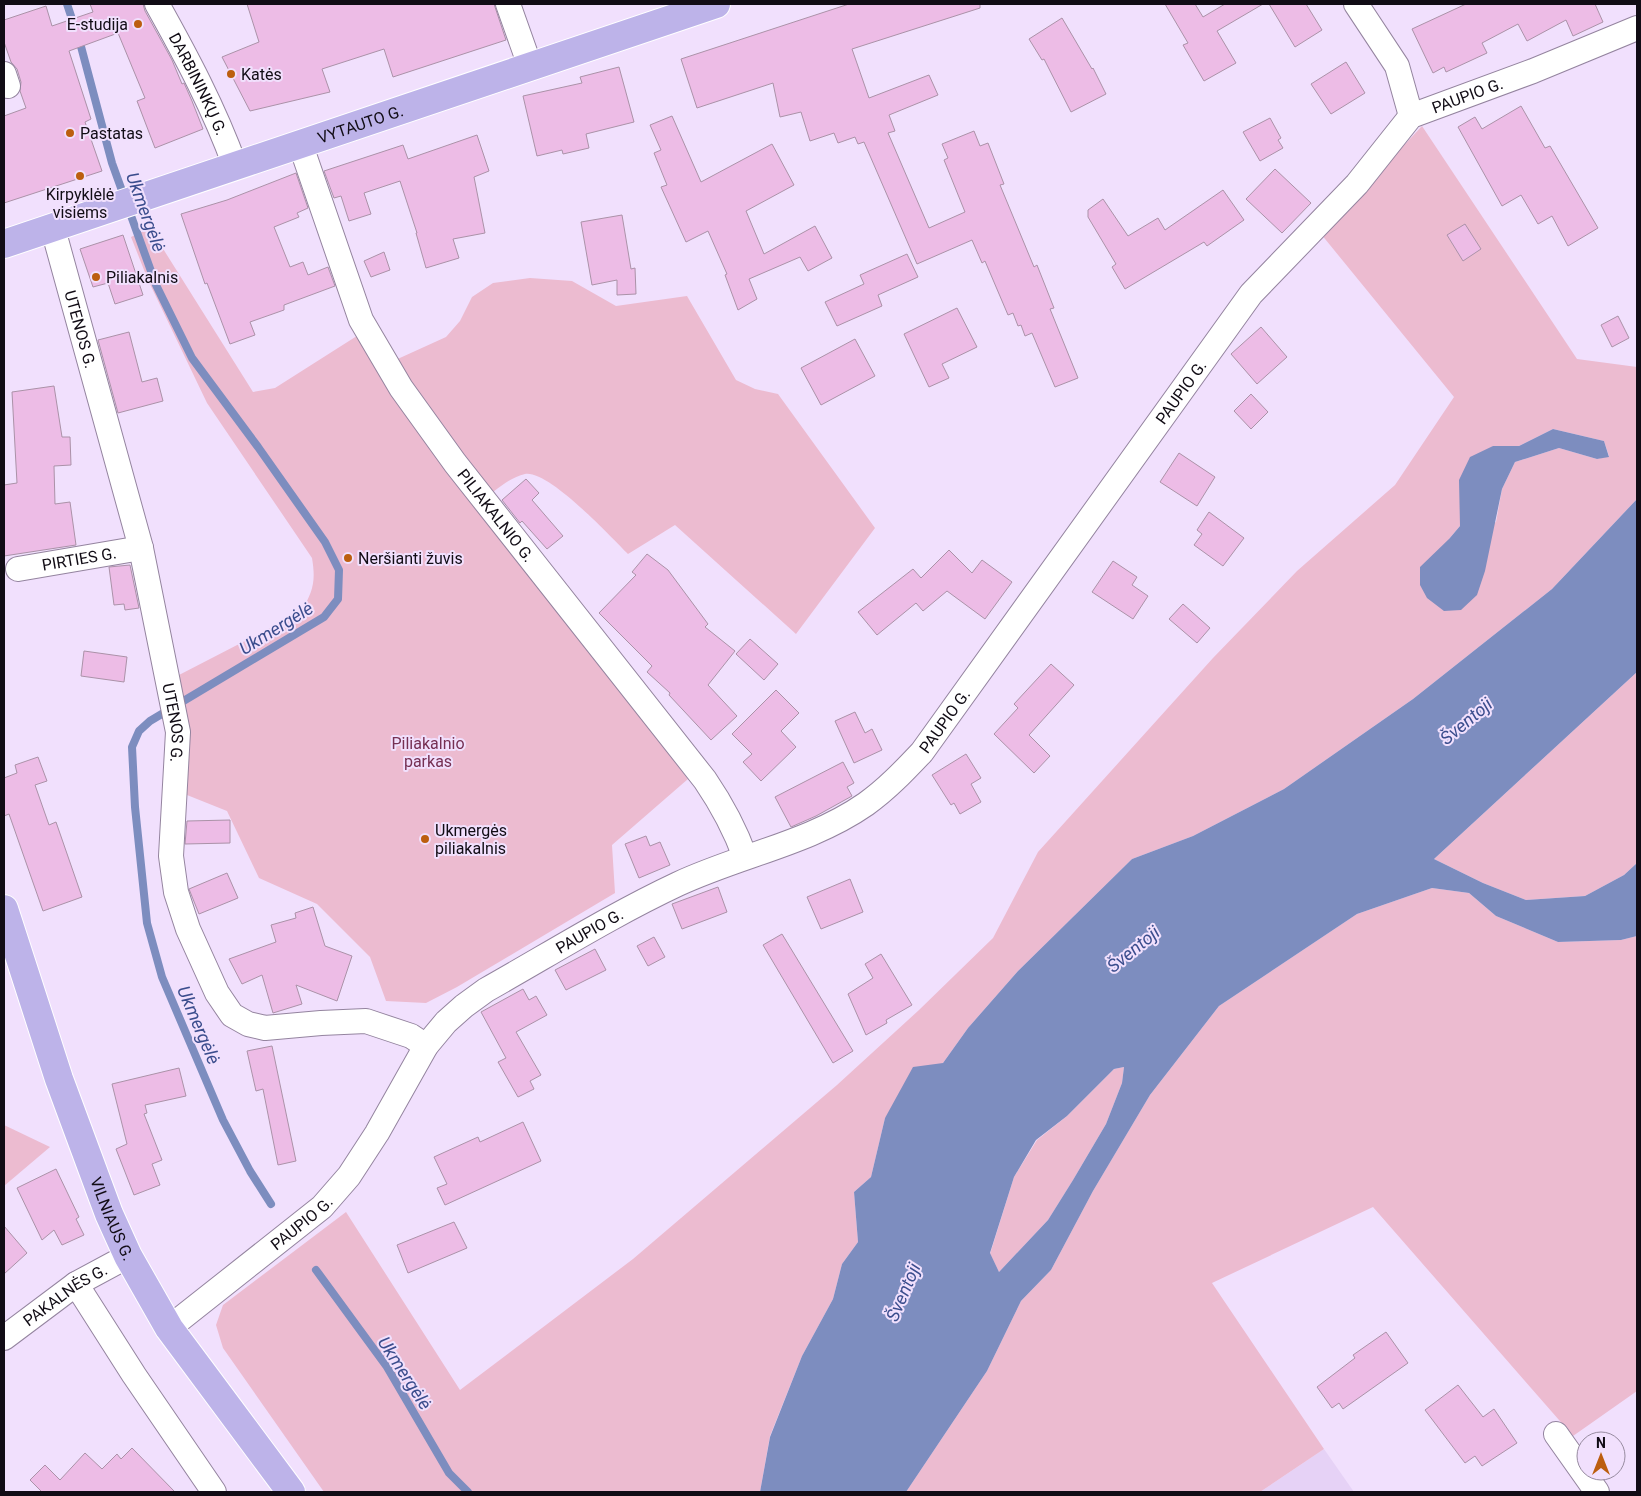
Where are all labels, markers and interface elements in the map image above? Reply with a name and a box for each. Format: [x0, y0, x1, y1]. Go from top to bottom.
place label: E-studija [67, 15, 128, 34]
marker: E-studija [132, 18, 144, 30]
street label: DARBININKŲ G. [165, 29, 231, 138]
place label: Katės [241, 65, 282, 84]
marker: Katės [225, 68, 237, 80]
street label: PAUPIO G. [1429, 74, 1505, 117]
street label: VYTAUTO G. [315, 101, 406, 147]
place label: Pastatas [80, 124, 143, 143]
marker: Pastatas [64, 127, 76, 139]
water label: Ukmergėlė [122, 169, 170, 255]
marker: Kirpyklėlė visiems [74, 170, 86, 182]
place label: Kirpyklėlė visiems [46, 185, 114, 222]
place label: Piliakalnis [106, 268, 178, 287]
marker: Piliakalnis [90, 271, 102, 283]
street label: UTENOS G. [61, 288, 100, 370]
street label: PAUPIO G. [1151, 356, 1210, 428]
street label: PILIAKALNIO G. [454, 465, 539, 565]
street label: PIRTIES G. [40, 543, 118, 574]
place label: Neršianti žuvis [358, 549, 463, 568]
marker: Neršianti žuvis [342, 552, 354, 564]
water label: Ukmergėlė [235, 597, 317, 659]
street label: UTENOS G. [159, 681, 188, 763]
street label: PAUPIO G. [915, 685, 974, 757]
water label: Šventoji [1436, 693, 1497, 749]
park label: Piliakalnio parkas [391, 734, 465, 771]
place label: Ukmergės piliakalnis [435, 821, 507, 858]
marker: Ukmergės piliakalnis [419, 833, 431, 845]
street label: PAUPIO G. [552, 904, 626, 957]
water label: Šventoji [1102, 921, 1164, 977]
water label: Ukmergėlė [173, 983, 225, 1067]
street label: VILNIAUS G. [87, 1174, 138, 1264]
street label: PAUPIO G. [267, 1192, 336, 1254]
water label: Šventoji [881, 1259, 925, 1324]
street label: PAKALNĖS G. [19, 1260, 110, 1330]
water label: Ukmergėlė [374, 1332, 436, 1414]
north arrow [1576, 1431, 1626, 1481]
text: N [1596, 1435, 1606, 1451]

